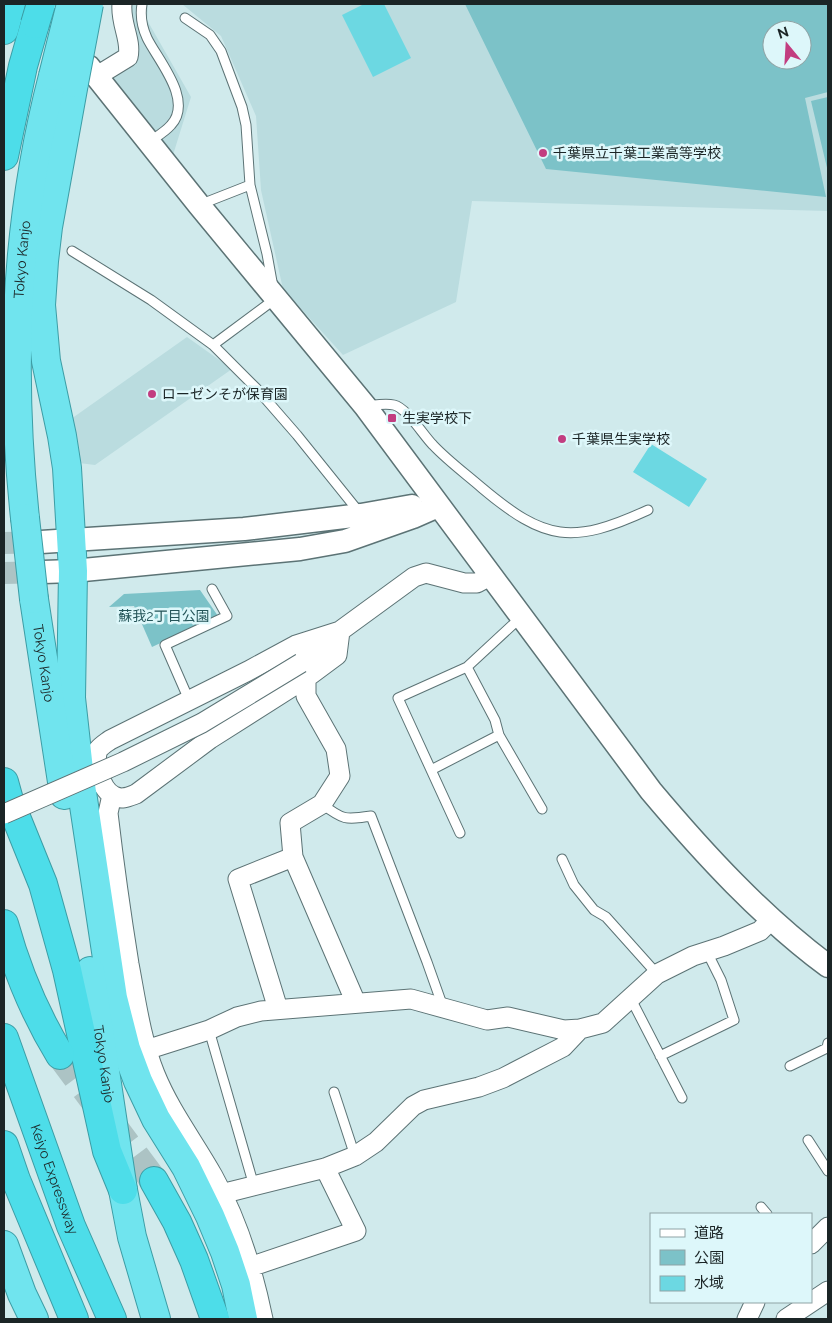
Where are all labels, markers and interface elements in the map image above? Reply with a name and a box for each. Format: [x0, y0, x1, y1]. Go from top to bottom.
north arrow [762, 20, 812, 70]
text: N [775, 23, 791, 42]
place label: 千葉県立千葉工業高等学校 [553, 145, 721, 161]
marker: 千葉県立千葉工業高等学校 [537, 147, 549, 159]
street label: Tokyo Kanjo [11, 220, 33, 299]
place label: ローゼンそが保育園 [162, 386, 288, 402]
marker: ローゼンそが保育園 [146, 388, 158, 400]
place label: 生実学校下 [402, 410, 472, 426]
marker: 生実学校下 [386, 412, 398, 424]
place label: 千葉県生実学校 [572, 431, 670, 447]
marker: 千葉県生実学校 [556, 433, 568, 445]
park label: 蘇我2丁目公園 [118, 608, 210, 624]
street label: Tokyo Kanjo [30, 623, 58, 703]
street label: Tokyo Kanjo [90, 1024, 118, 1104]
street label: Keiyo Expressway [27, 1122, 82, 1237]
legend [650, 1213, 812, 1303]
text: 道路 [694, 1224, 724, 1242]
text: 公園 [694, 1249, 724, 1267]
text: 水域 [694, 1274, 724, 1292]

